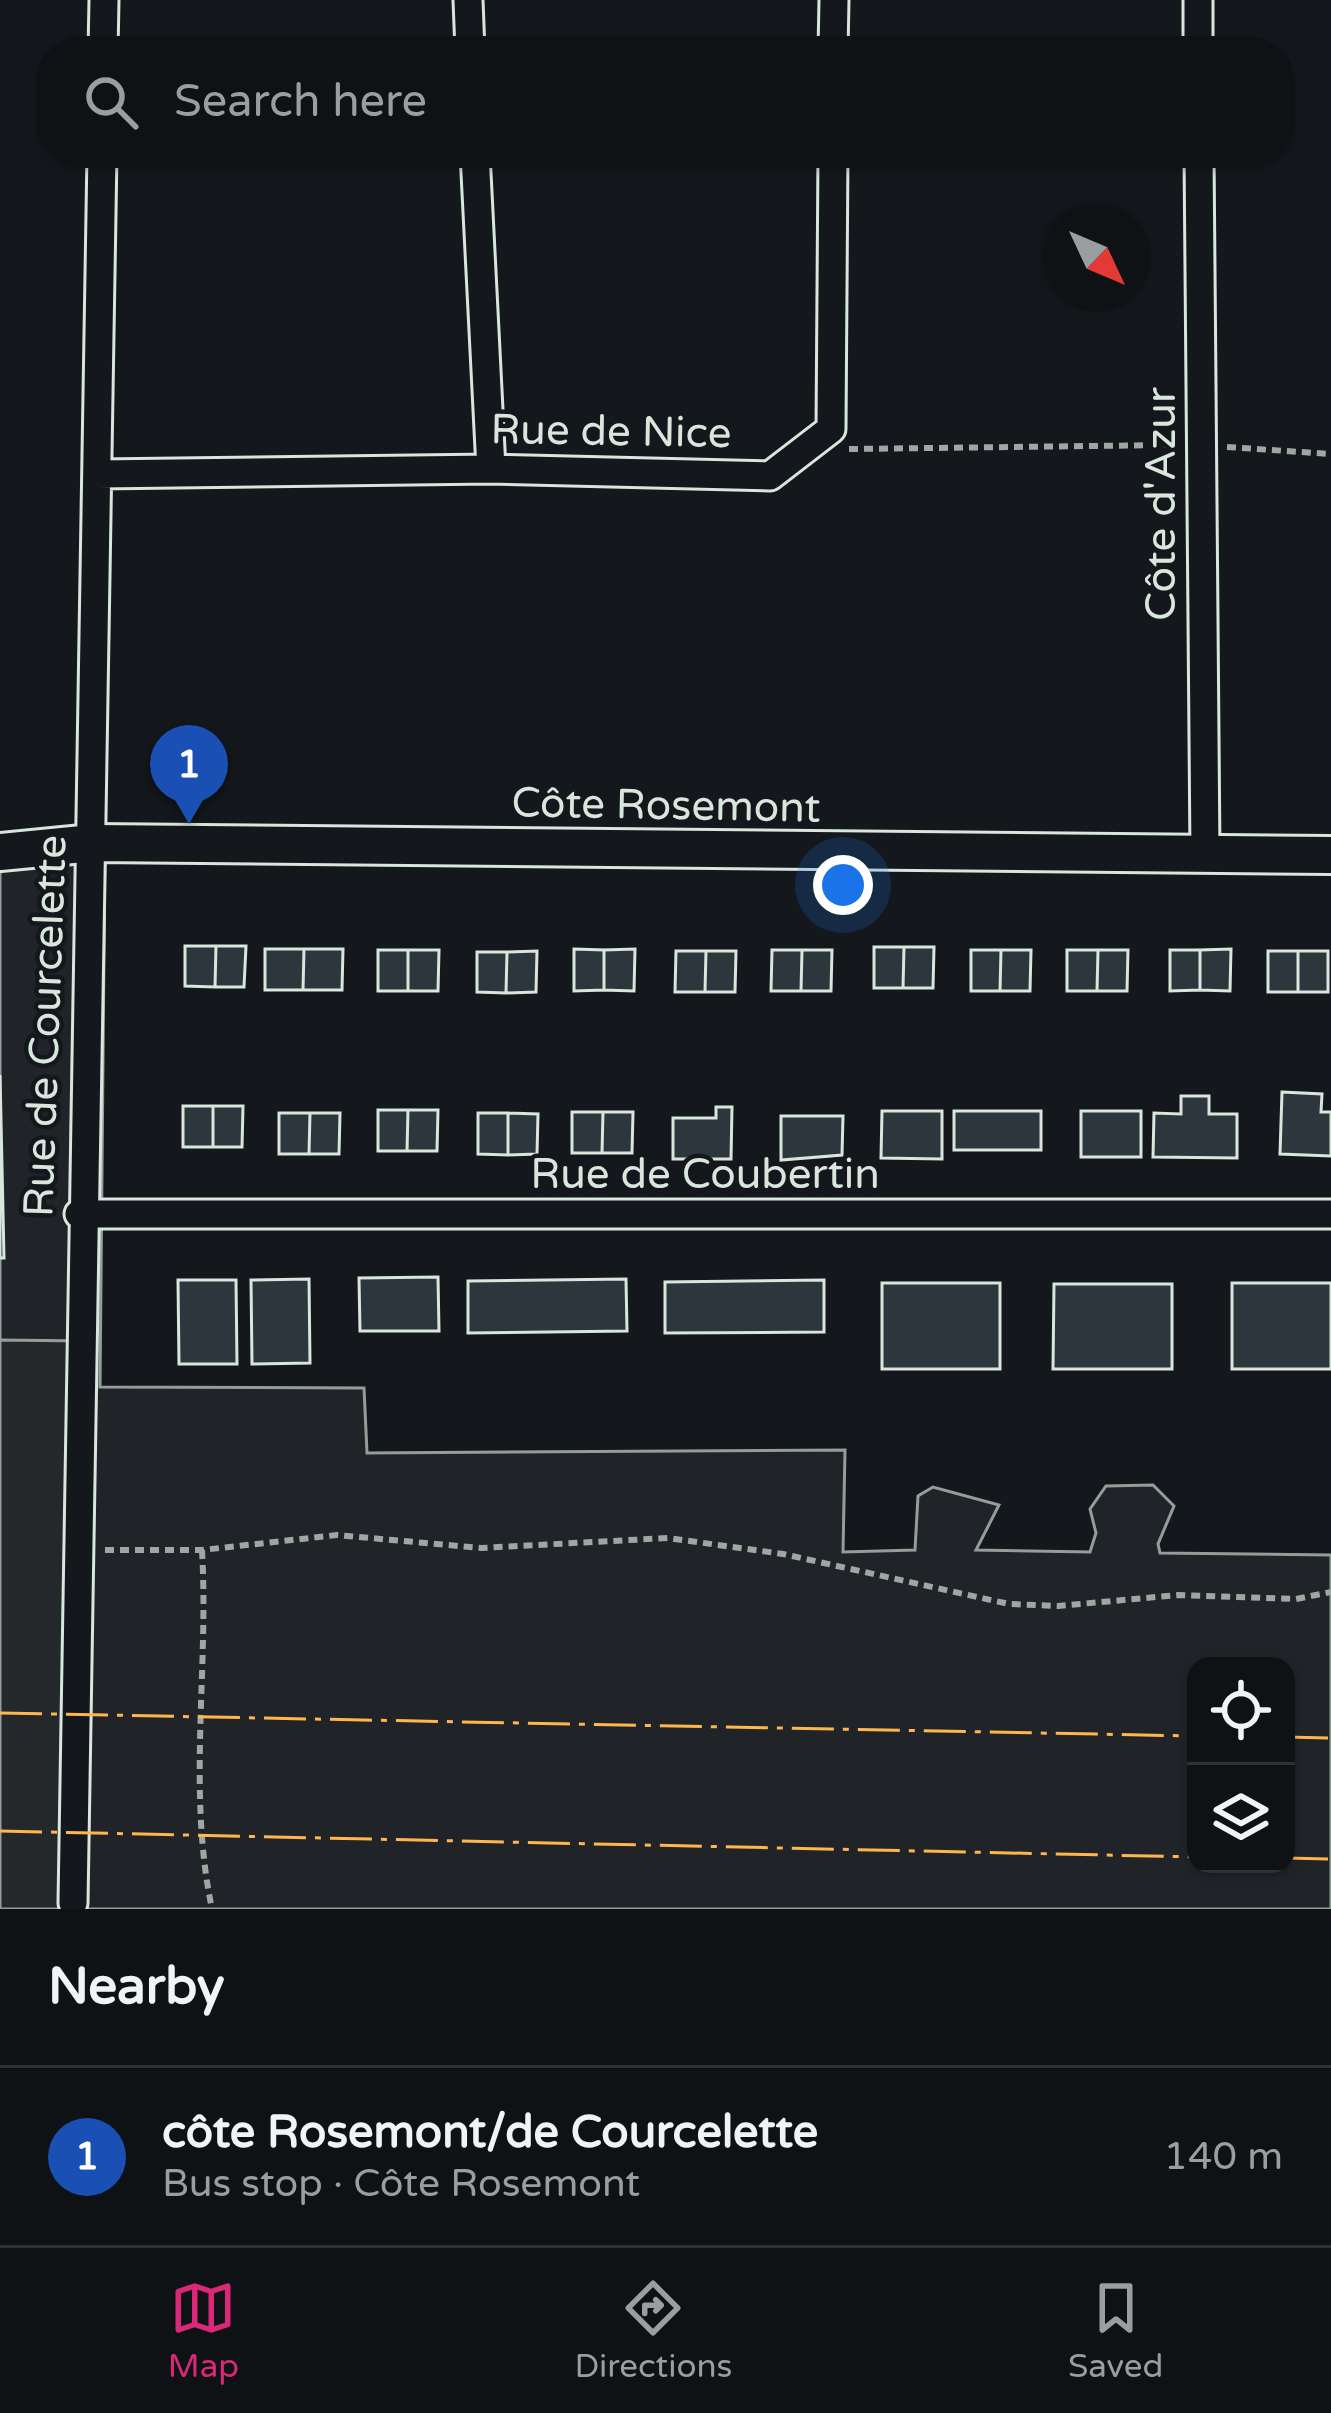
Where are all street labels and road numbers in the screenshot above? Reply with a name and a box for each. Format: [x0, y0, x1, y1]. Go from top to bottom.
street label: Côte d'Azur [1136, 387, 1187, 621]
street label: Rue de Nice [490, 404, 732, 459]
street label: Côte Rosemont [511, 777, 821, 834]
street label: Rue de Courcelette [13, 834, 78, 1218]
street label: Rue de Coubertin [530, 1149, 880, 1200]

